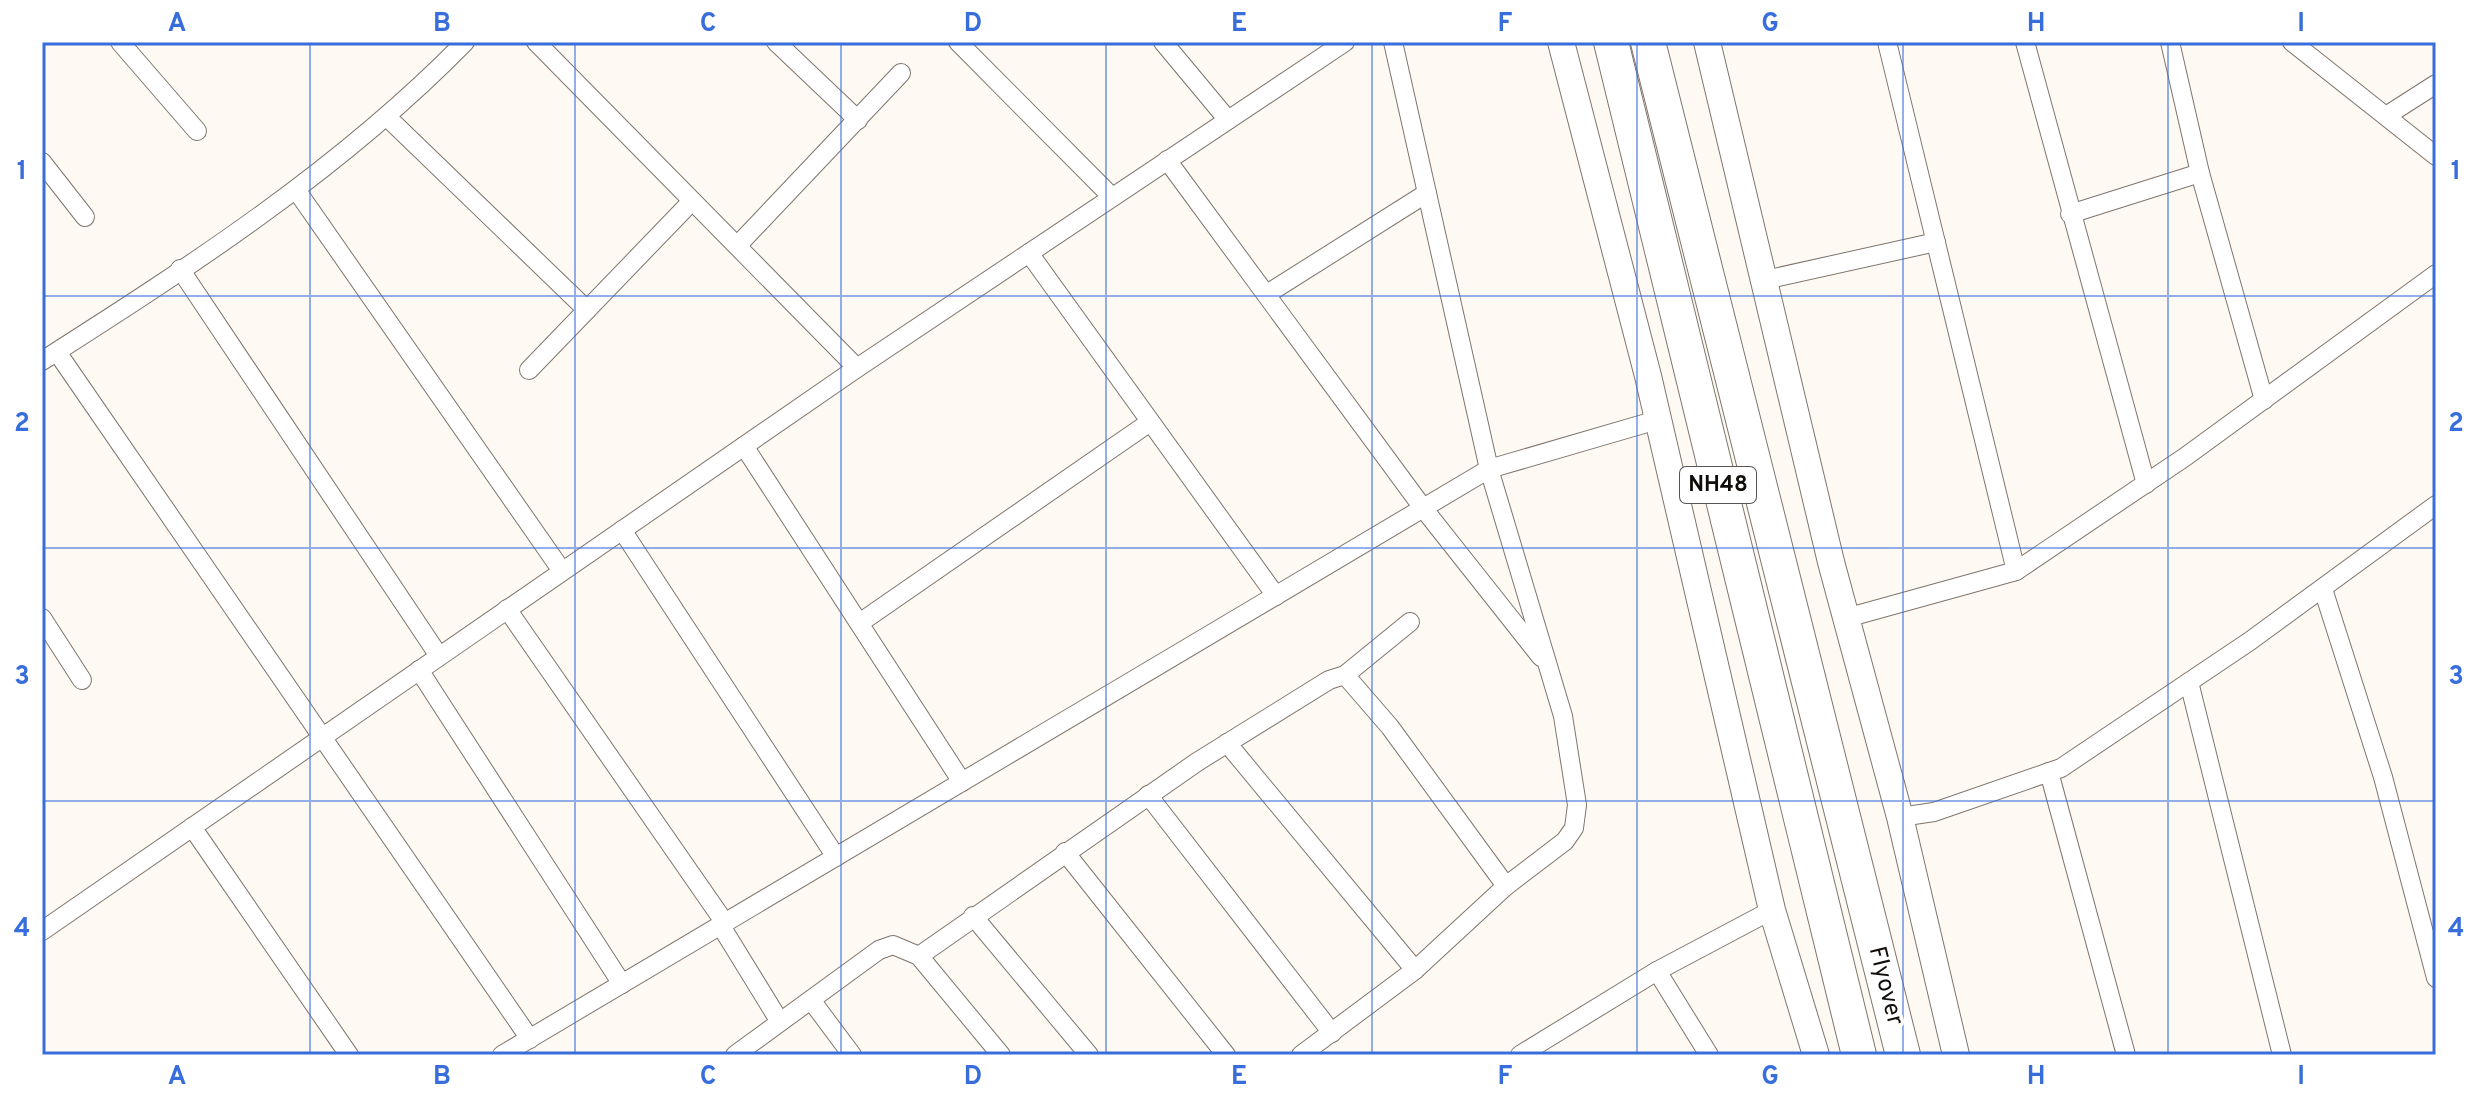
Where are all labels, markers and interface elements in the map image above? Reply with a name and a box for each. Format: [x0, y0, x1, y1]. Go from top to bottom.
text: A [168, 8, 186, 41]
text: B [433, 8, 451, 41]
text: C [700, 8, 716, 41]
text: D [964, 8, 982, 41]
text: E [1231, 8, 1247, 41]
text: F [1498, 8, 1513, 41]
text: G [1761, 8, 1779, 41]
text: H [2027, 8, 2045, 41]
text: I [2297, 8, 2305, 41]
text: 1 [17, 156, 27, 189]
text: 1 [2451, 156, 2461, 189]
text: 2 [14, 408, 30, 441]
text: 2 [2448, 408, 2464, 441]
road number: NH48 [1680, 467, 1756, 503]
text: 3 [14, 661, 30, 694]
text: 3 [2448, 661, 2464, 694]
text: 4 [14, 913, 30, 946]
text: 4 [2448, 913, 2464, 946]
street label: Flyover [1861, 943, 1909, 1029]
text: A [168, 1061, 186, 1094]
text: B [433, 1061, 451, 1094]
text: C [700, 1061, 716, 1094]
text: D [964, 1061, 982, 1094]
text: E [1231, 1061, 1247, 1094]
text: F [1498, 1061, 1513, 1094]
text: G [1761, 1061, 1779, 1094]
text: H [2027, 1061, 2045, 1094]
text: I [2297, 1061, 2305, 1094]

